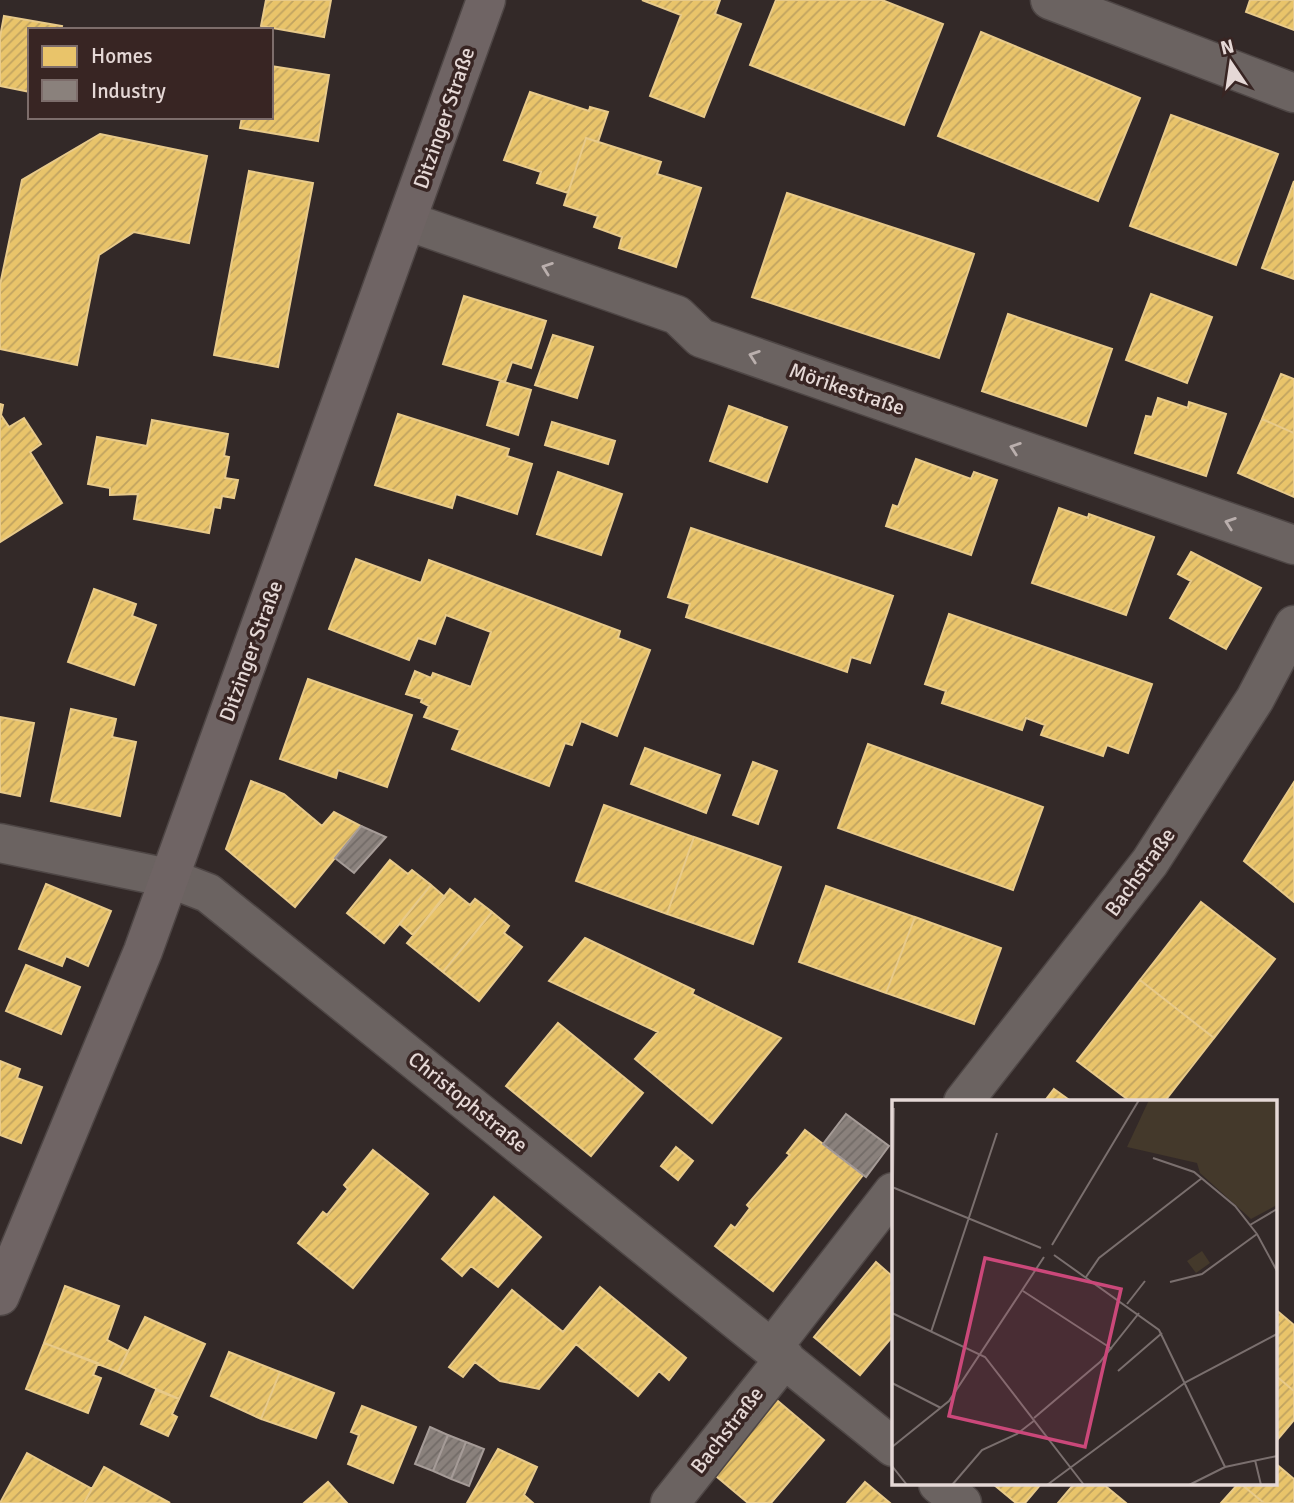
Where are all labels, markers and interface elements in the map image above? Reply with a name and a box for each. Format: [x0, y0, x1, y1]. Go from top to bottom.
legend [28, 28, 273, 119]
north arrow [1196, 28, 1266, 98]
text: N [1218, 34, 1237, 61]
text: Homes [91, 43, 153, 69]
street label: Ditzinger Straße [408, 44, 480, 192]
text: Industry [91, 78, 166, 104]
one-way arrow [541, 262, 553, 276]
one-way arrow [748, 350, 760, 364]
street label: Mörikestraße [786, 357, 908, 421]
one-way arrow [1009, 442, 1021, 456]
one-way arrow [1224, 517, 1236, 531]
street label: Ditzinger Straße [213, 577, 289, 725]
street label: Bachstraße [1099, 823, 1181, 921]
street label: Christophstraße [403, 1046, 533, 1158]
inset map [892, 1100, 1276, 1486]
street label: Bachstraße [685, 1381, 769, 1479]

